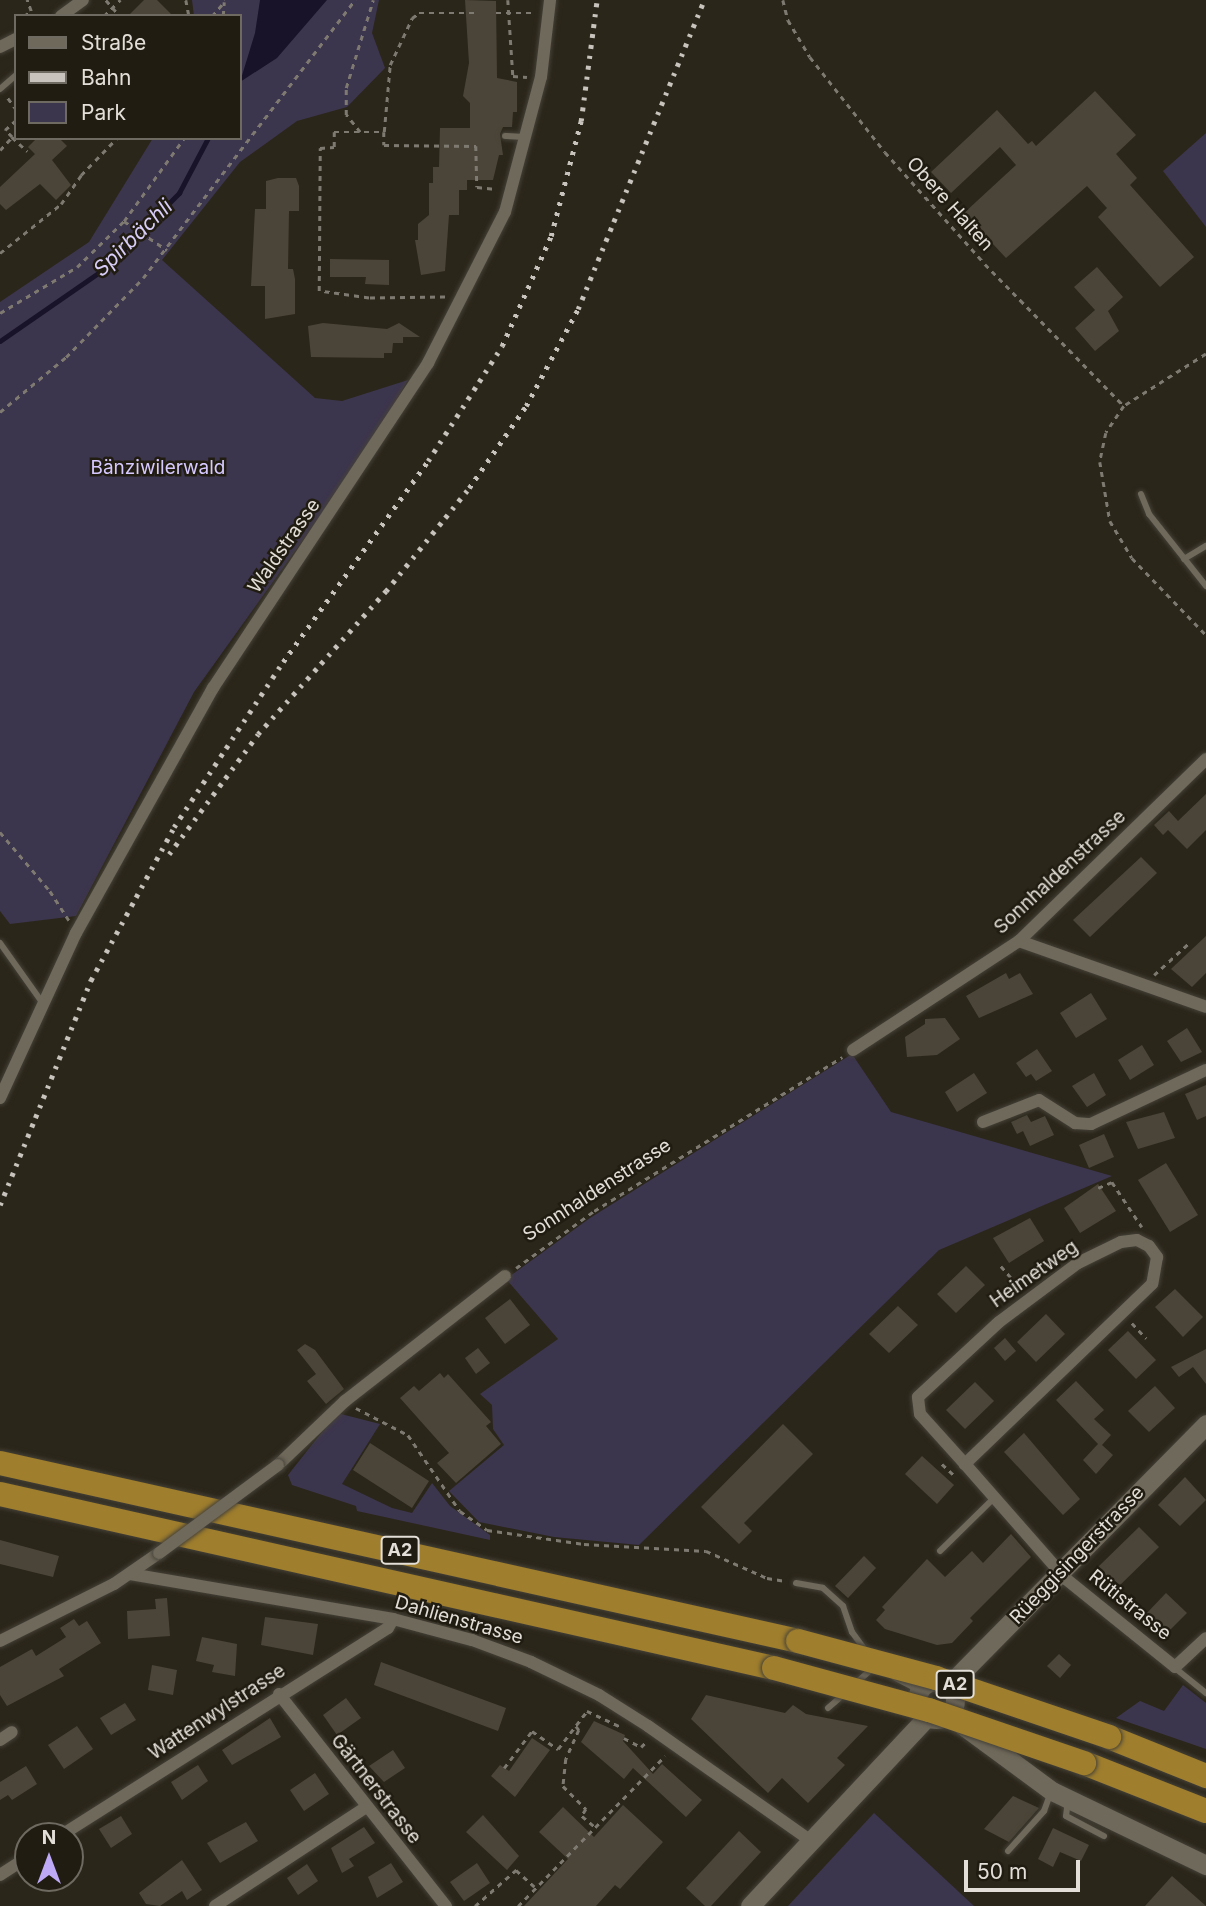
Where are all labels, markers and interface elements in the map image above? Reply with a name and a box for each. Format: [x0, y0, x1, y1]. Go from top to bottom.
legend [14, 14, 242, 140]
text: Straße [81, 30, 146, 55]
text: Bahn [81, 65, 131, 90]
text: Park [81, 100, 126, 125]
street label: Obere Halten [902, 152, 998, 256]
water label: Spirbächli [88, 194, 178, 282]
park label: Bänziwilerwald [90, 457, 226, 479]
street label: Waldstrasse [243, 494, 325, 598]
street label: Sonnhaldenstrasse [989, 805, 1131, 939]
street label: Sonnhaldenstrasse [519, 1134, 675, 1246]
street label: Heimetweg [986, 1235, 1082, 1313]
street label: Rüeggisingerstrasse [1005, 1481, 1149, 1629]
road number: A2 [379, 1535, 421, 1564]
street label: Rütistrasse [1084, 1565, 1176, 1645]
street label: Dahlienstrasse [392, 1591, 526, 1649]
street label: Wattenwylstrasse [144, 1659, 290, 1765]
road number: A2 [934, 1670, 976, 1699]
street label: Gärtnerstrasse [326, 1730, 426, 1848]
north arrow [14, 1822, 84, 1892]
text: N [42, 1826, 56, 1849]
scale bar [968, 1846, 1084, 1890]
text: 50 m [977, 1859, 1027, 1884]

